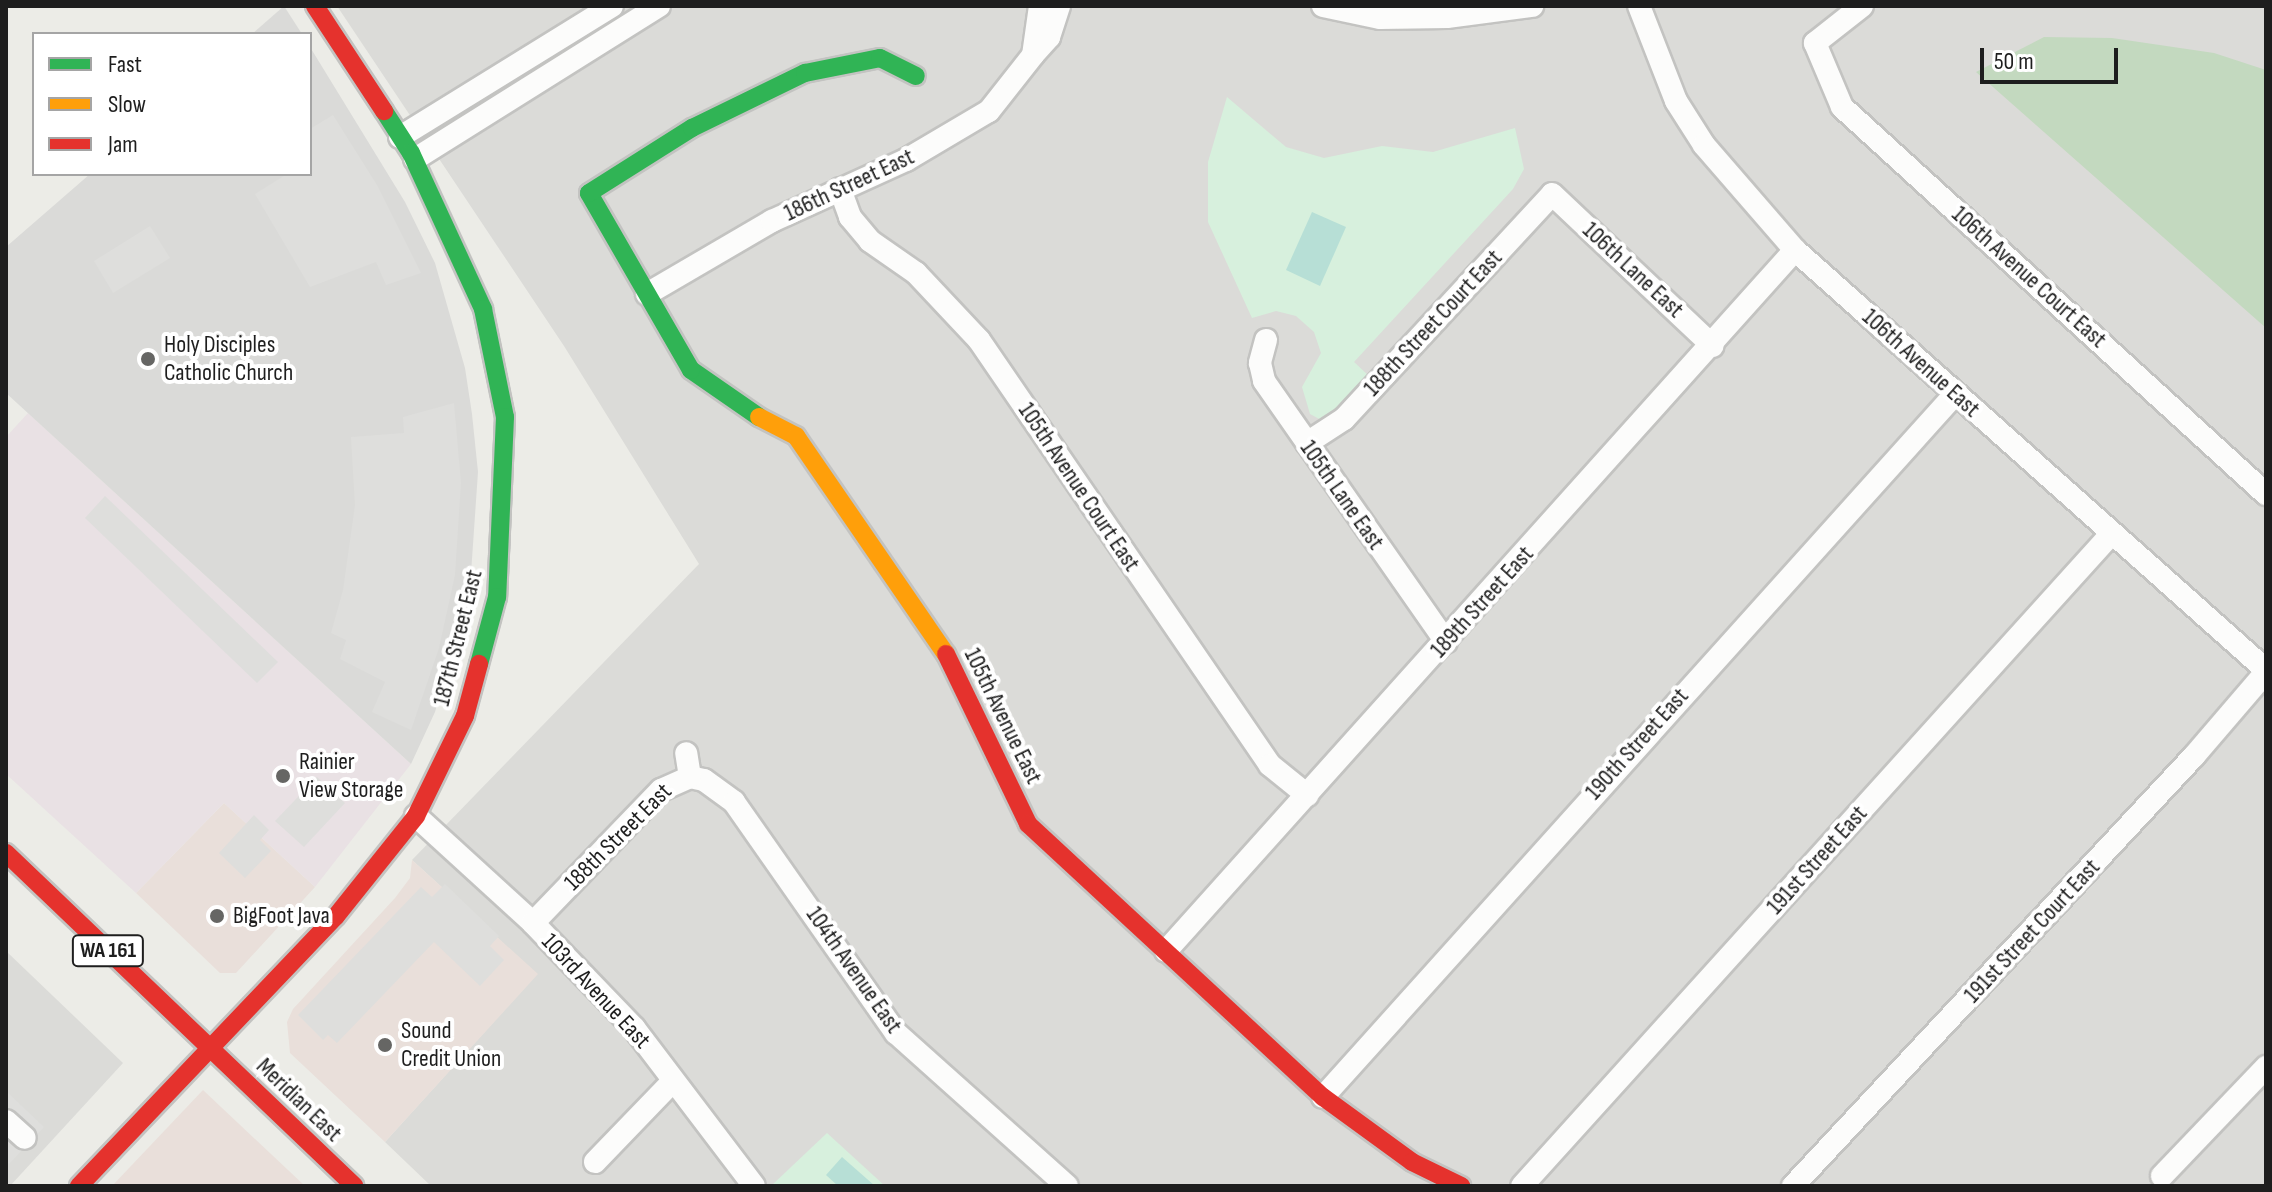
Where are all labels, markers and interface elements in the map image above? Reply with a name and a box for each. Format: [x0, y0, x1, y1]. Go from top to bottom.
legend [32, 32, 312, 176]
scale bar [1984, 32, 2122, 82]
text: 50 m [1994, 47, 2034, 76]
text: Fast [108, 50, 142, 79]
text: Slow [108, 90, 146, 119]
text: Jam [108, 130, 138, 159]
street label: 186th Street East [779, 142, 919, 228]
street label: 106th Avenue Court East [1946, 200, 2112, 354]
street label: 106th Lane East [1577, 216, 1689, 324]
street label: 188th Street Court East [1358, 244, 1508, 402]
street label: 106th Avenue East [1856, 303, 1986, 423]
place label: Holy Disciples Catholic Church [164, 331, 293, 387]
marker: Holy Disciples Catholic Church [139, 350, 157, 368]
street label: 105th Avenue Court East [1012, 397, 1146, 577]
street label: 105th Lane East [1294, 435, 1390, 555]
street label: 189th Street East [1424, 540, 1540, 664]
street label: 187th Street East [427, 567, 489, 709]
street label: 105th Avenue East [958, 643, 1048, 789]
street label: 190th Street East [1579, 682, 1695, 806]
place label: Rainier View Storage [299, 748, 403, 804]
marker: Rainier View Storage [274, 767, 292, 785]
street label: 188th Street East [558, 777, 678, 897]
street label: 191st Street East [1761, 800, 1873, 920]
street label: 191st Street Court East [1958, 853, 2106, 1009]
street label: 104th Avenue East [800, 901, 908, 1039]
place label: BigFoot Java [233, 902, 330, 930]
marker: BigFoot Java [208, 907, 226, 925]
street label: 103rd Avenue East [535, 928, 657, 1054]
road number: WA 161 [70, 933, 146, 969]
place label: Sound Credit Union [401, 1017, 501, 1073]
marker: Sound Credit Union [376, 1036, 394, 1054]
street label: Meridian East [250, 1052, 348, 1148]

